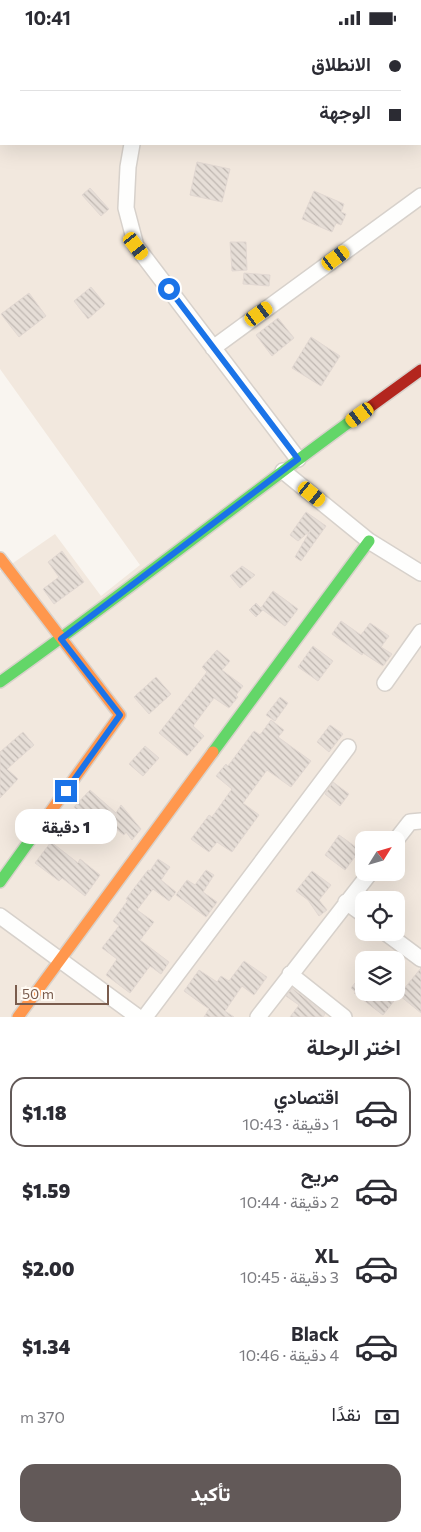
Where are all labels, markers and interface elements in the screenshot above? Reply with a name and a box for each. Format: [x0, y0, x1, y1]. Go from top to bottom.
text: 10:41 [25, 6, 71, 29]
text: الانطلاق [311, 52, 371, 75]
text: الوجهة [319, 100, 371, 123]
car [120, 230, 151, 262]
car [319, 243, 352, 273]
route start [158, 278, 180, 300]
car [242, 299, 275, 329]
car [343, 400, 376, 430]
car [295, 479, 328, 509]
route end [55, 780, 77, 802]
callout: 1 دقيقة [15, 809, 117, 843]
text: 1 دقيقة [42, 817, 90, 836]
north arrow [355, 831, 405, 881]
map controls [355, 831, 405, 1001]
button: locate [355, 891, 405, 941]
button: layers [355, 951, 405, 1001]
scale bar [15, 982, 109, 1005]
text: 50 m [22, 985, 54, 1002]
text: اختر الرحلة [307, 1033, 401, 1060]
text: اقتصادي [274, 1085, 339, 1108]
icon: car [354, 1090, 399, 1135]
text: $1.18 [22, 1101, 67, 1124]
text: 1 دقيقة · 10:43 [242, 1114, 339, 1133]
text: مريح [301, 1163, 339, 1186]
icon: car [354, 1168, 399, 1213]
text: $1.59 [22, 1179, 70, 1202]
text: 2 دقيقة · 10:44 [240, 1192, 339, 1211]
text: XL [314, 1244, 339, 1267]
icon: car [354, 1246, 399, 1291]
text: $2.00 [22, 1257, 75, 1280]
text: 3 دقيقة · 10:45 [240, 1267, 339, 1286]
text: Black [291, 1322, 339, 1345]
icon: car [354, 1324, 399, 1369]
text: $1.34 [22, 1335, 70, 1358]
text: 4 دقيقة · 10:46 [239, 1345, 339, 1364]
text: نقدًا [332, 1402, 361, 1425]
icon: cash [373, 1403, 401, 1431]
text: 370 m [20, 1407, 65, 1426]
button: تأكيد [20, 1464, 401, 1522]

